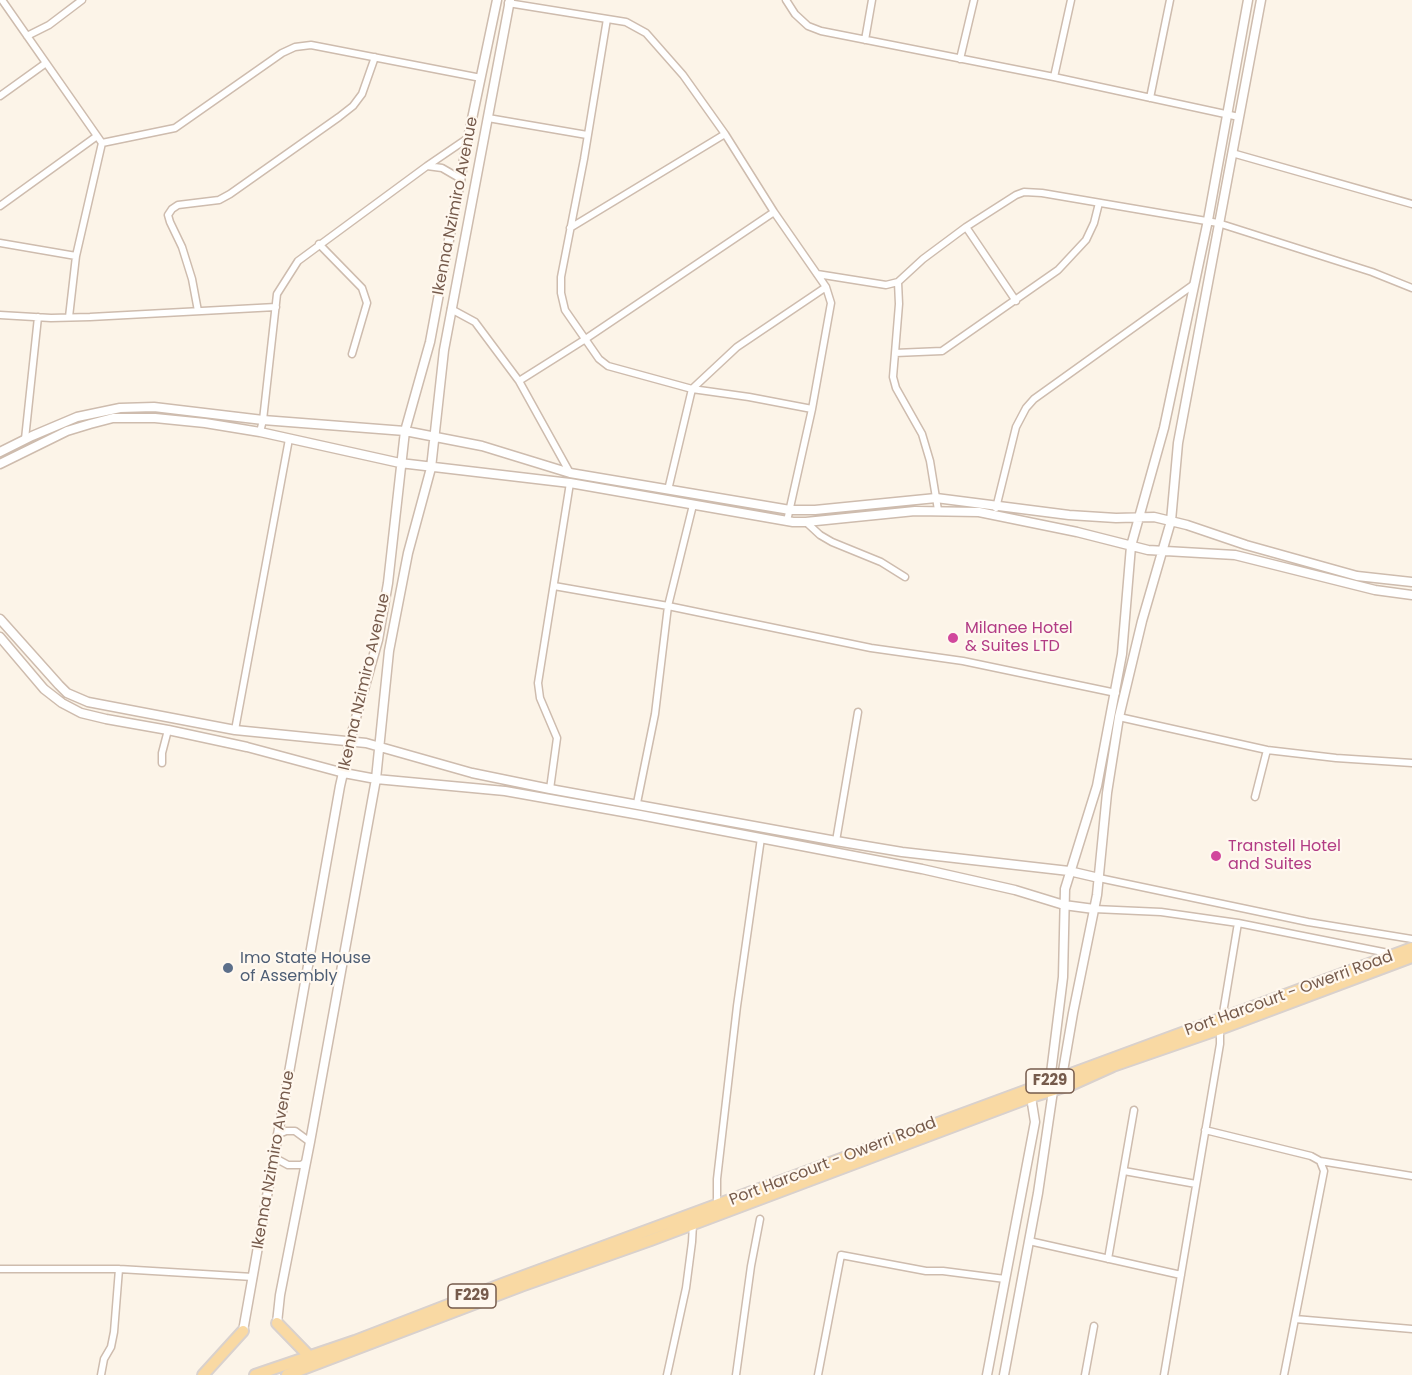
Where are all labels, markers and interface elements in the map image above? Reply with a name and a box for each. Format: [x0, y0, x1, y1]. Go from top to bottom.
street label: Ikenna Nzimiro Avenue [429, 115, 483, 297]
street label: Ikenna Nzimiro Avenue [335, 592, 395, 772]
place label: Milanee Hotel & Suites LTD [965, 619, 1073, 657]
marker: Milanee Hotel & Suites LTD [946, 631, 960, 645]
place label: Transtell Hotel and Suites [1228, 837, 1341, 875]
marker: Transtell Hotel and Suites [1209, 849, 1223, 863]
street label: Port Harcourt - Owerri Road [1182, 947, 1396, 1041]
place label: Imo State House of Assembly [240, 949, 371, 987]
marker: Imo State House of Assembly [221, 961, 235, 975]
street label: Ikenna Nzimiro Avenue [249, 1069, 299, 1251]
road number: F229 [1026, 1069, 1074, 1093]
street label: Port Harcourt - Owerri Road [727, 1114, 939, 1210]
road number: F229 [448, 1284, 496, 1308]

